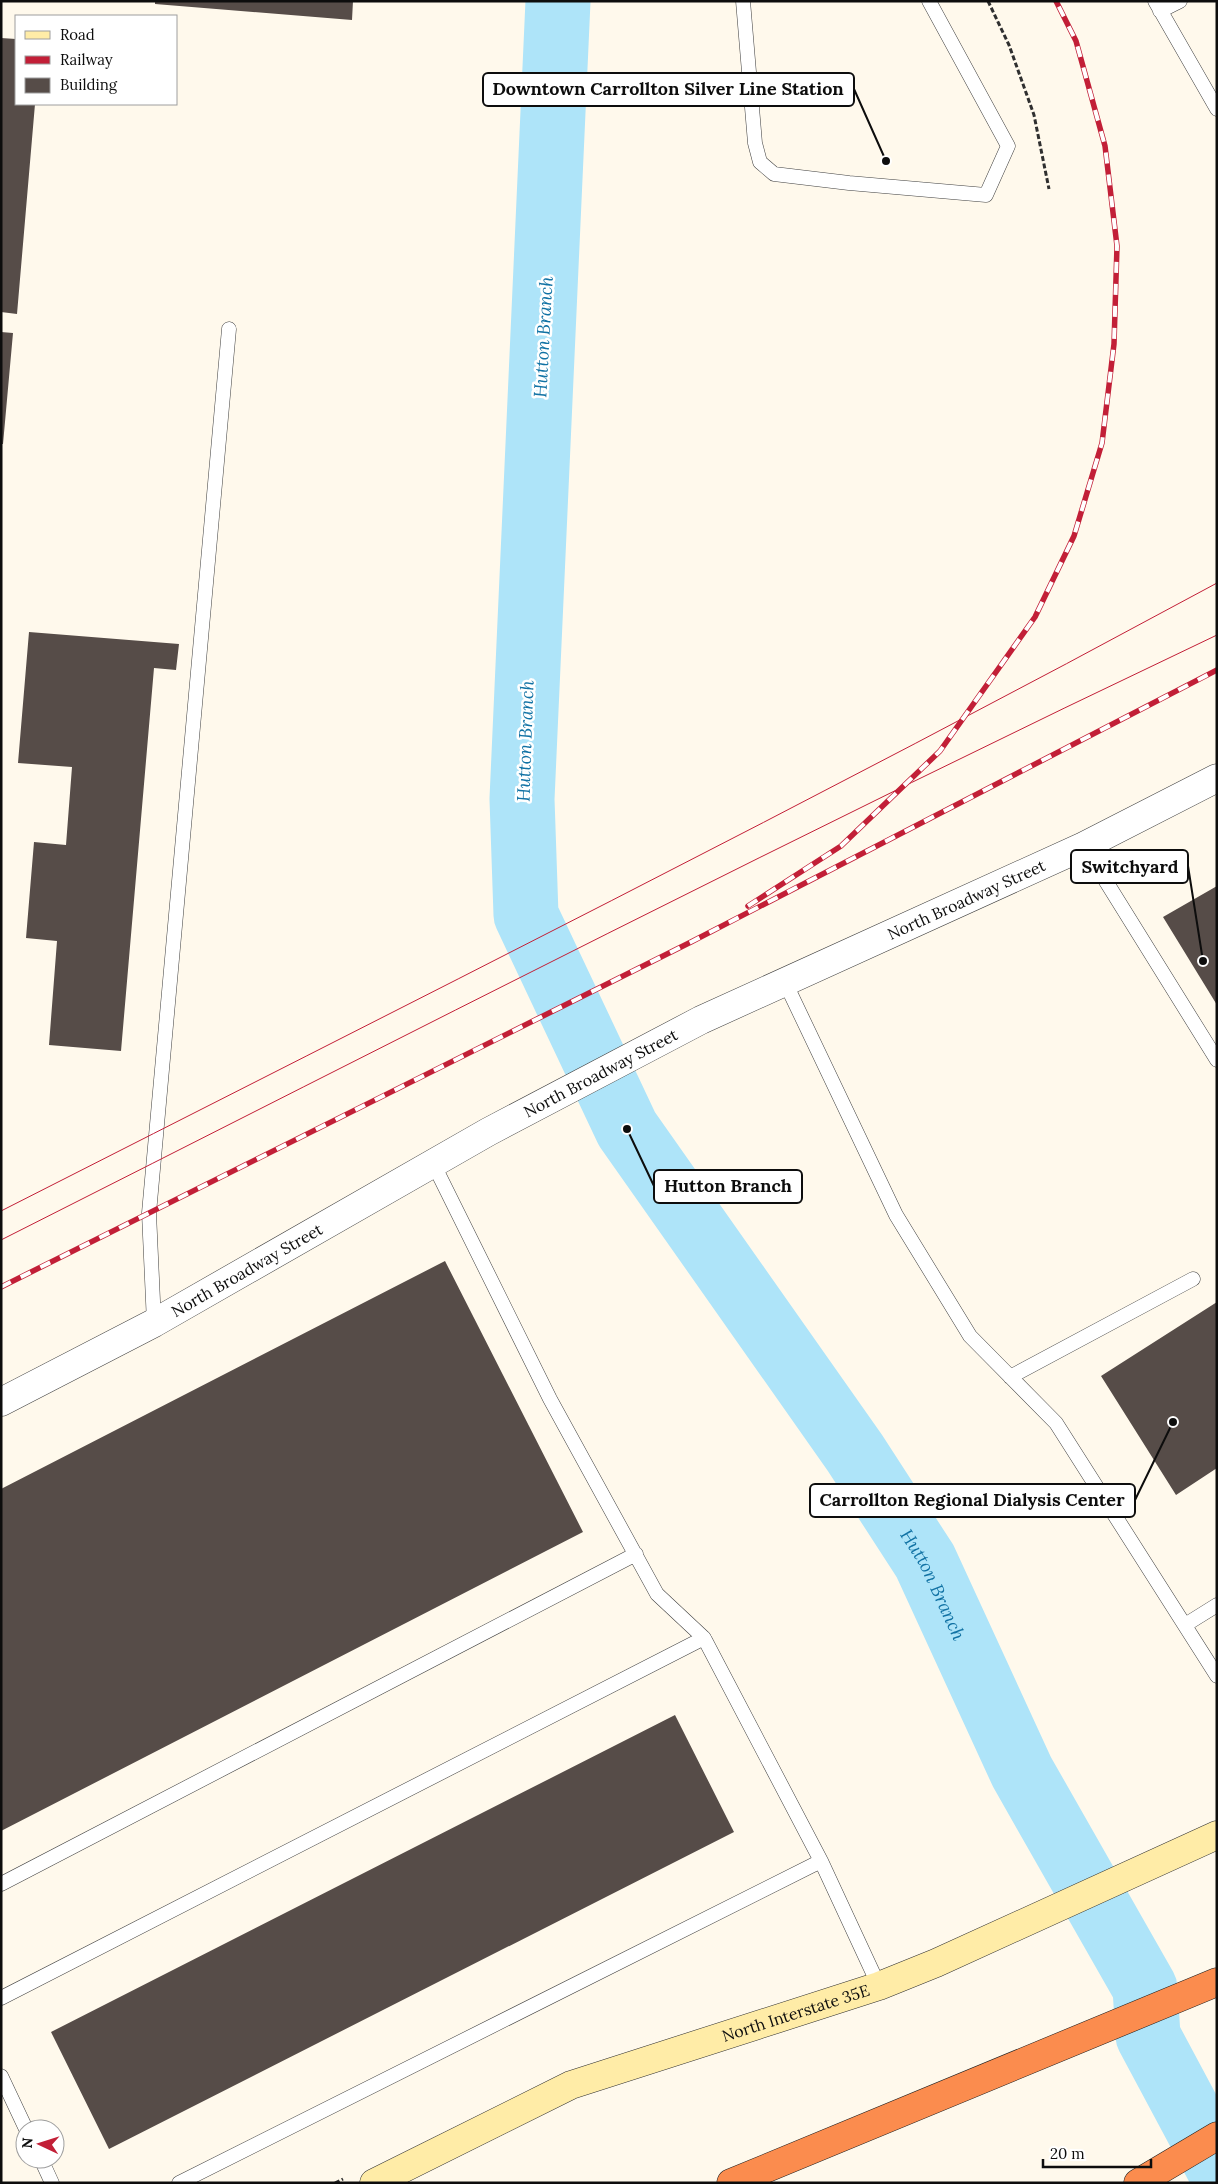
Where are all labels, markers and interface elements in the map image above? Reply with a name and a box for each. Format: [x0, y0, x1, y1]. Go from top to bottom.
legend [15, 15, 178, 105]
text: Road [60, 25, 95, 44]
text: Railway [60, 50, 113, 69]
callout: Downtown Carrollton Silver Line Station [483, 73, 854, 106]
text: Building [60, 75, 118, 94]
text: Downtown Carrollton Silver Line Station [492, 77, 844, 100]
water label: Hutton Branch [528, 275, 558, 398]
water label: Hutton Branch [511, 679, 539, 802]
callout: Switchyard [1071, 850, 1188, 883]
street label: North Broadway Street [884, 855, 1049, 944]
text: Switchyard [1081, 855, 1179, 878]
street label: North Broadway Street [520, 1024, 682, 1122]
callout: Hutton Branch [654, 1170, 802, 1203]
text: Hutton Branch [664, 1174, 792, 1197]
street label: North Broadway Street [167, 1218, 327, 1321]
callout: Carrollton Regional Dialysis Center [810, 1484, 1135, 1517]
text: Carrollton Regional Dialysis Center [819, 1488, 1125, 1511]
water label: Hutton Branch [896, 1524, 971, 1644]
street label: North Interstate 35E [719, 1980, 872, 2046]
north arrow [15, 2119, 65, 2169]
scale bar [1043, 2136, 1150, 2168]
text: N [18, 2137, 36, 2149]
text: 20 m [1050, 2144, 1085, 2163]

